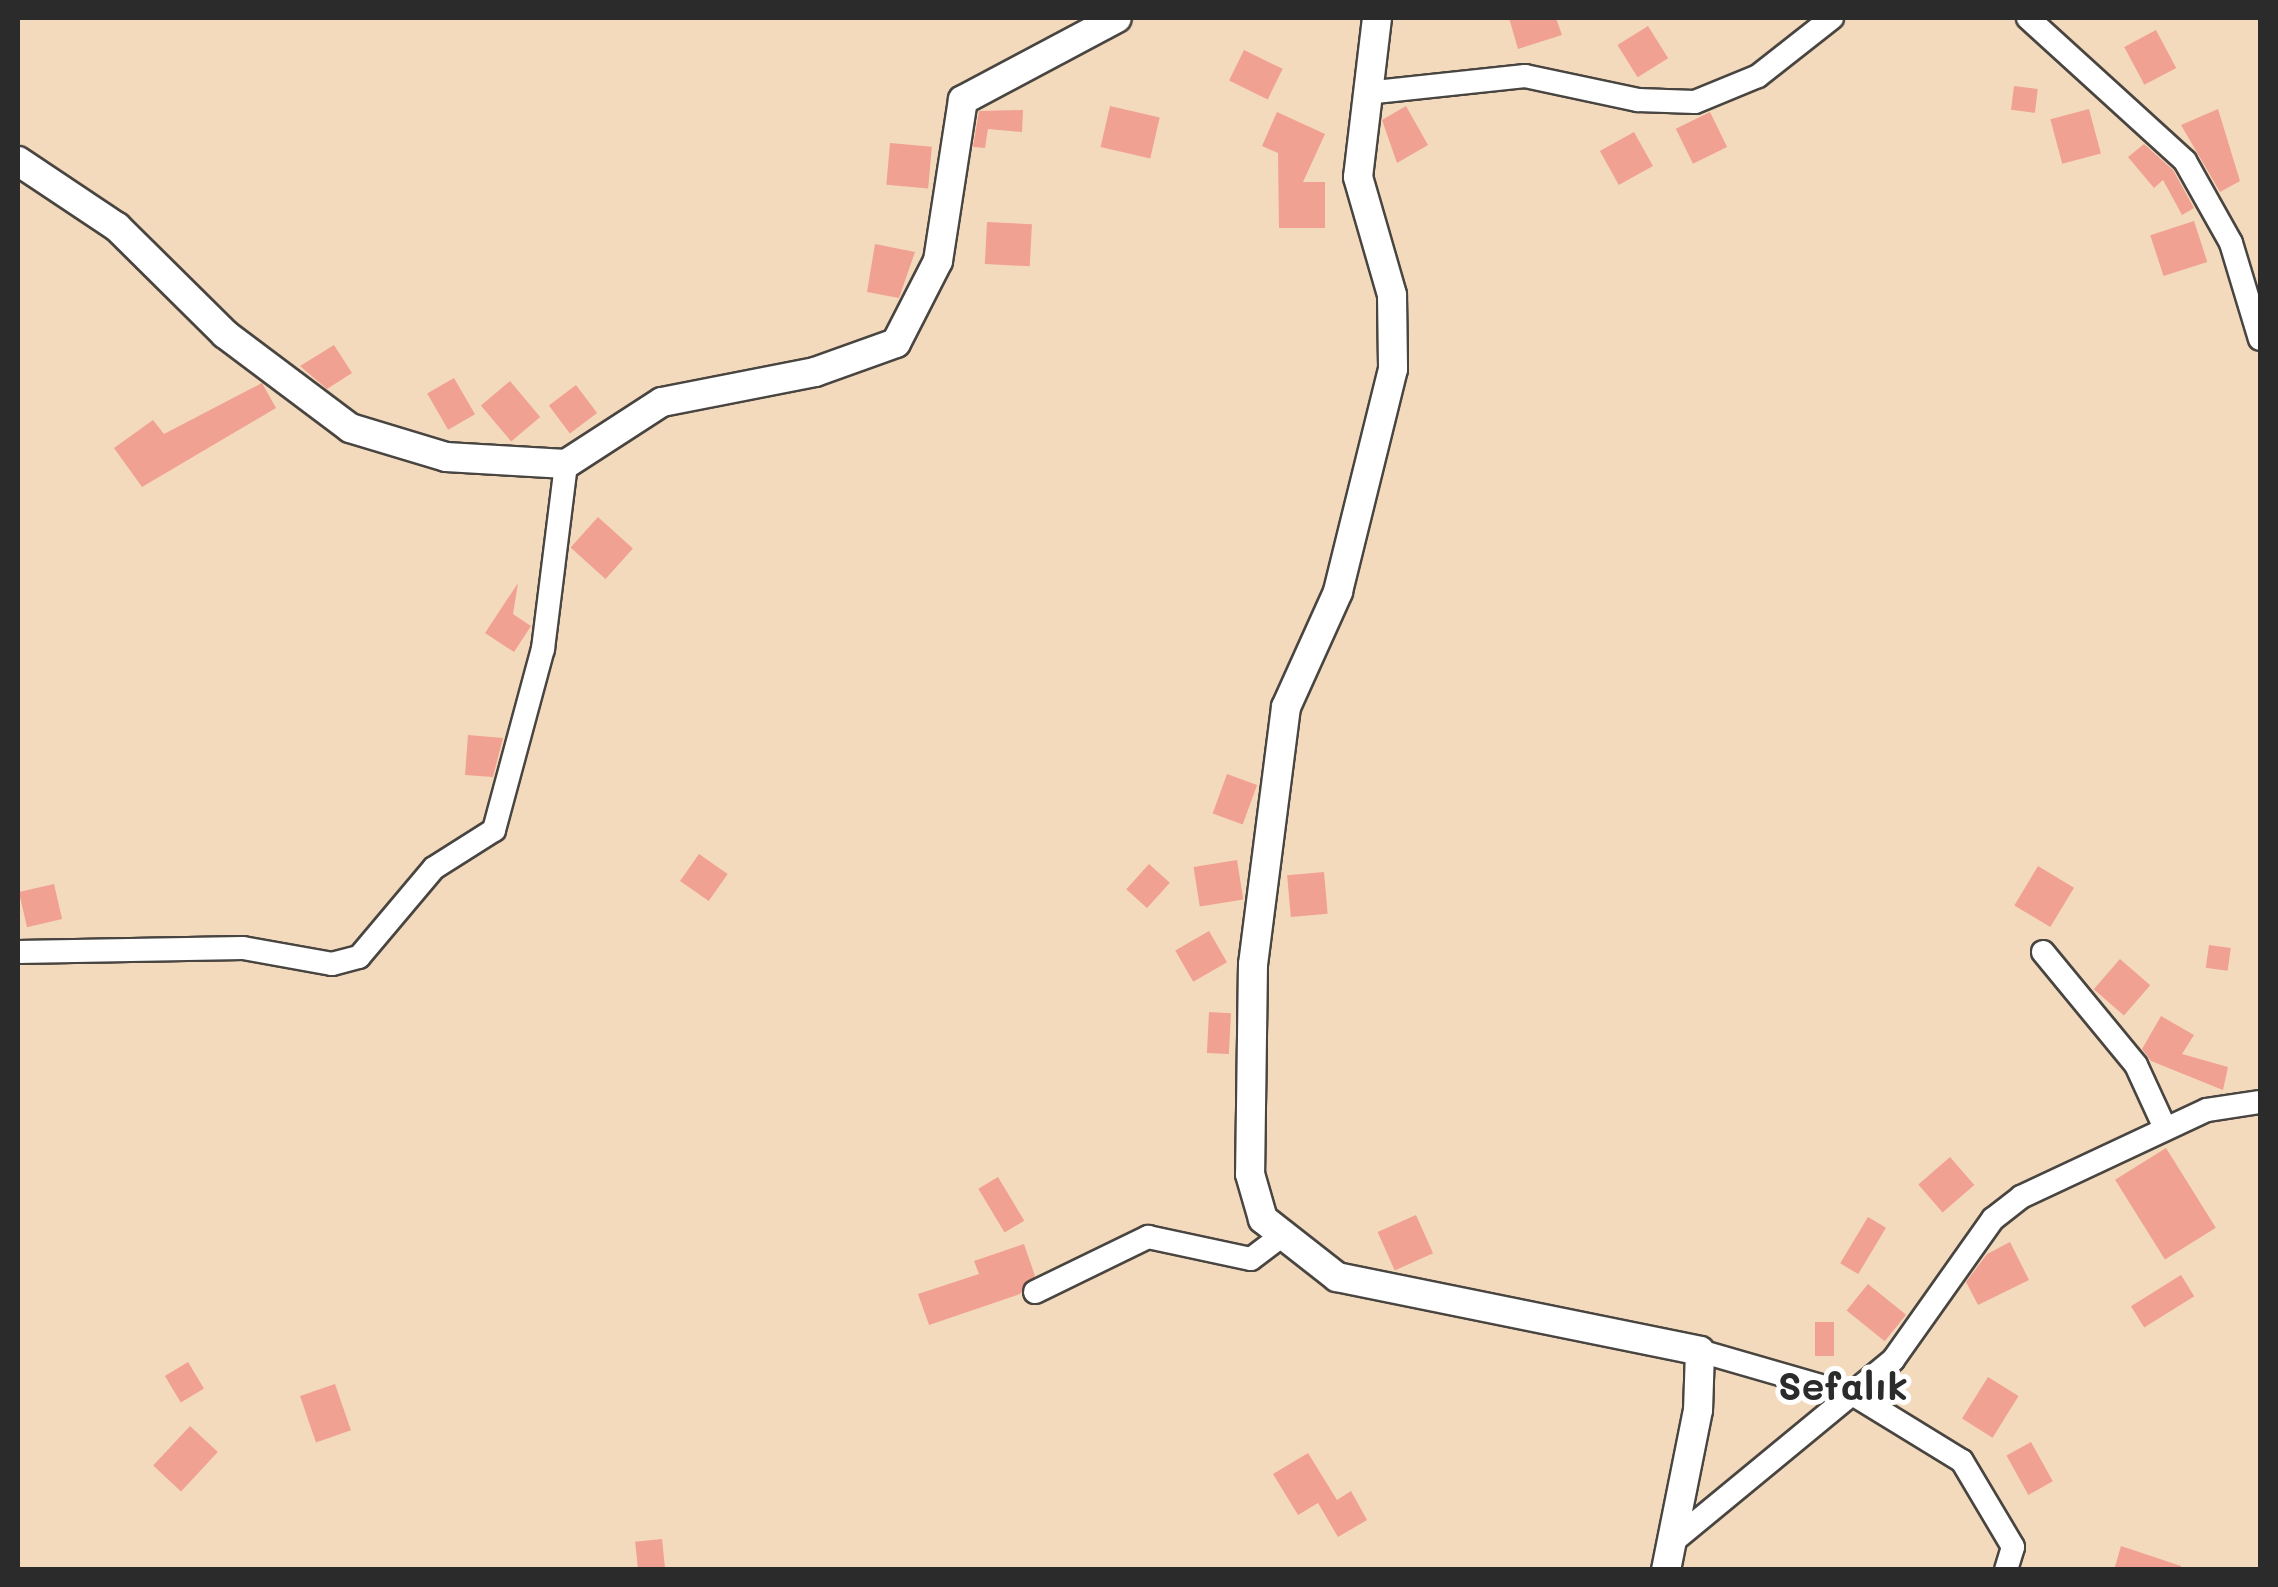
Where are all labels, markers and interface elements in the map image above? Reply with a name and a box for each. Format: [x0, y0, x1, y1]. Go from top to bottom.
district label: Sefalık [1778, 1363, 1908, 1409]

